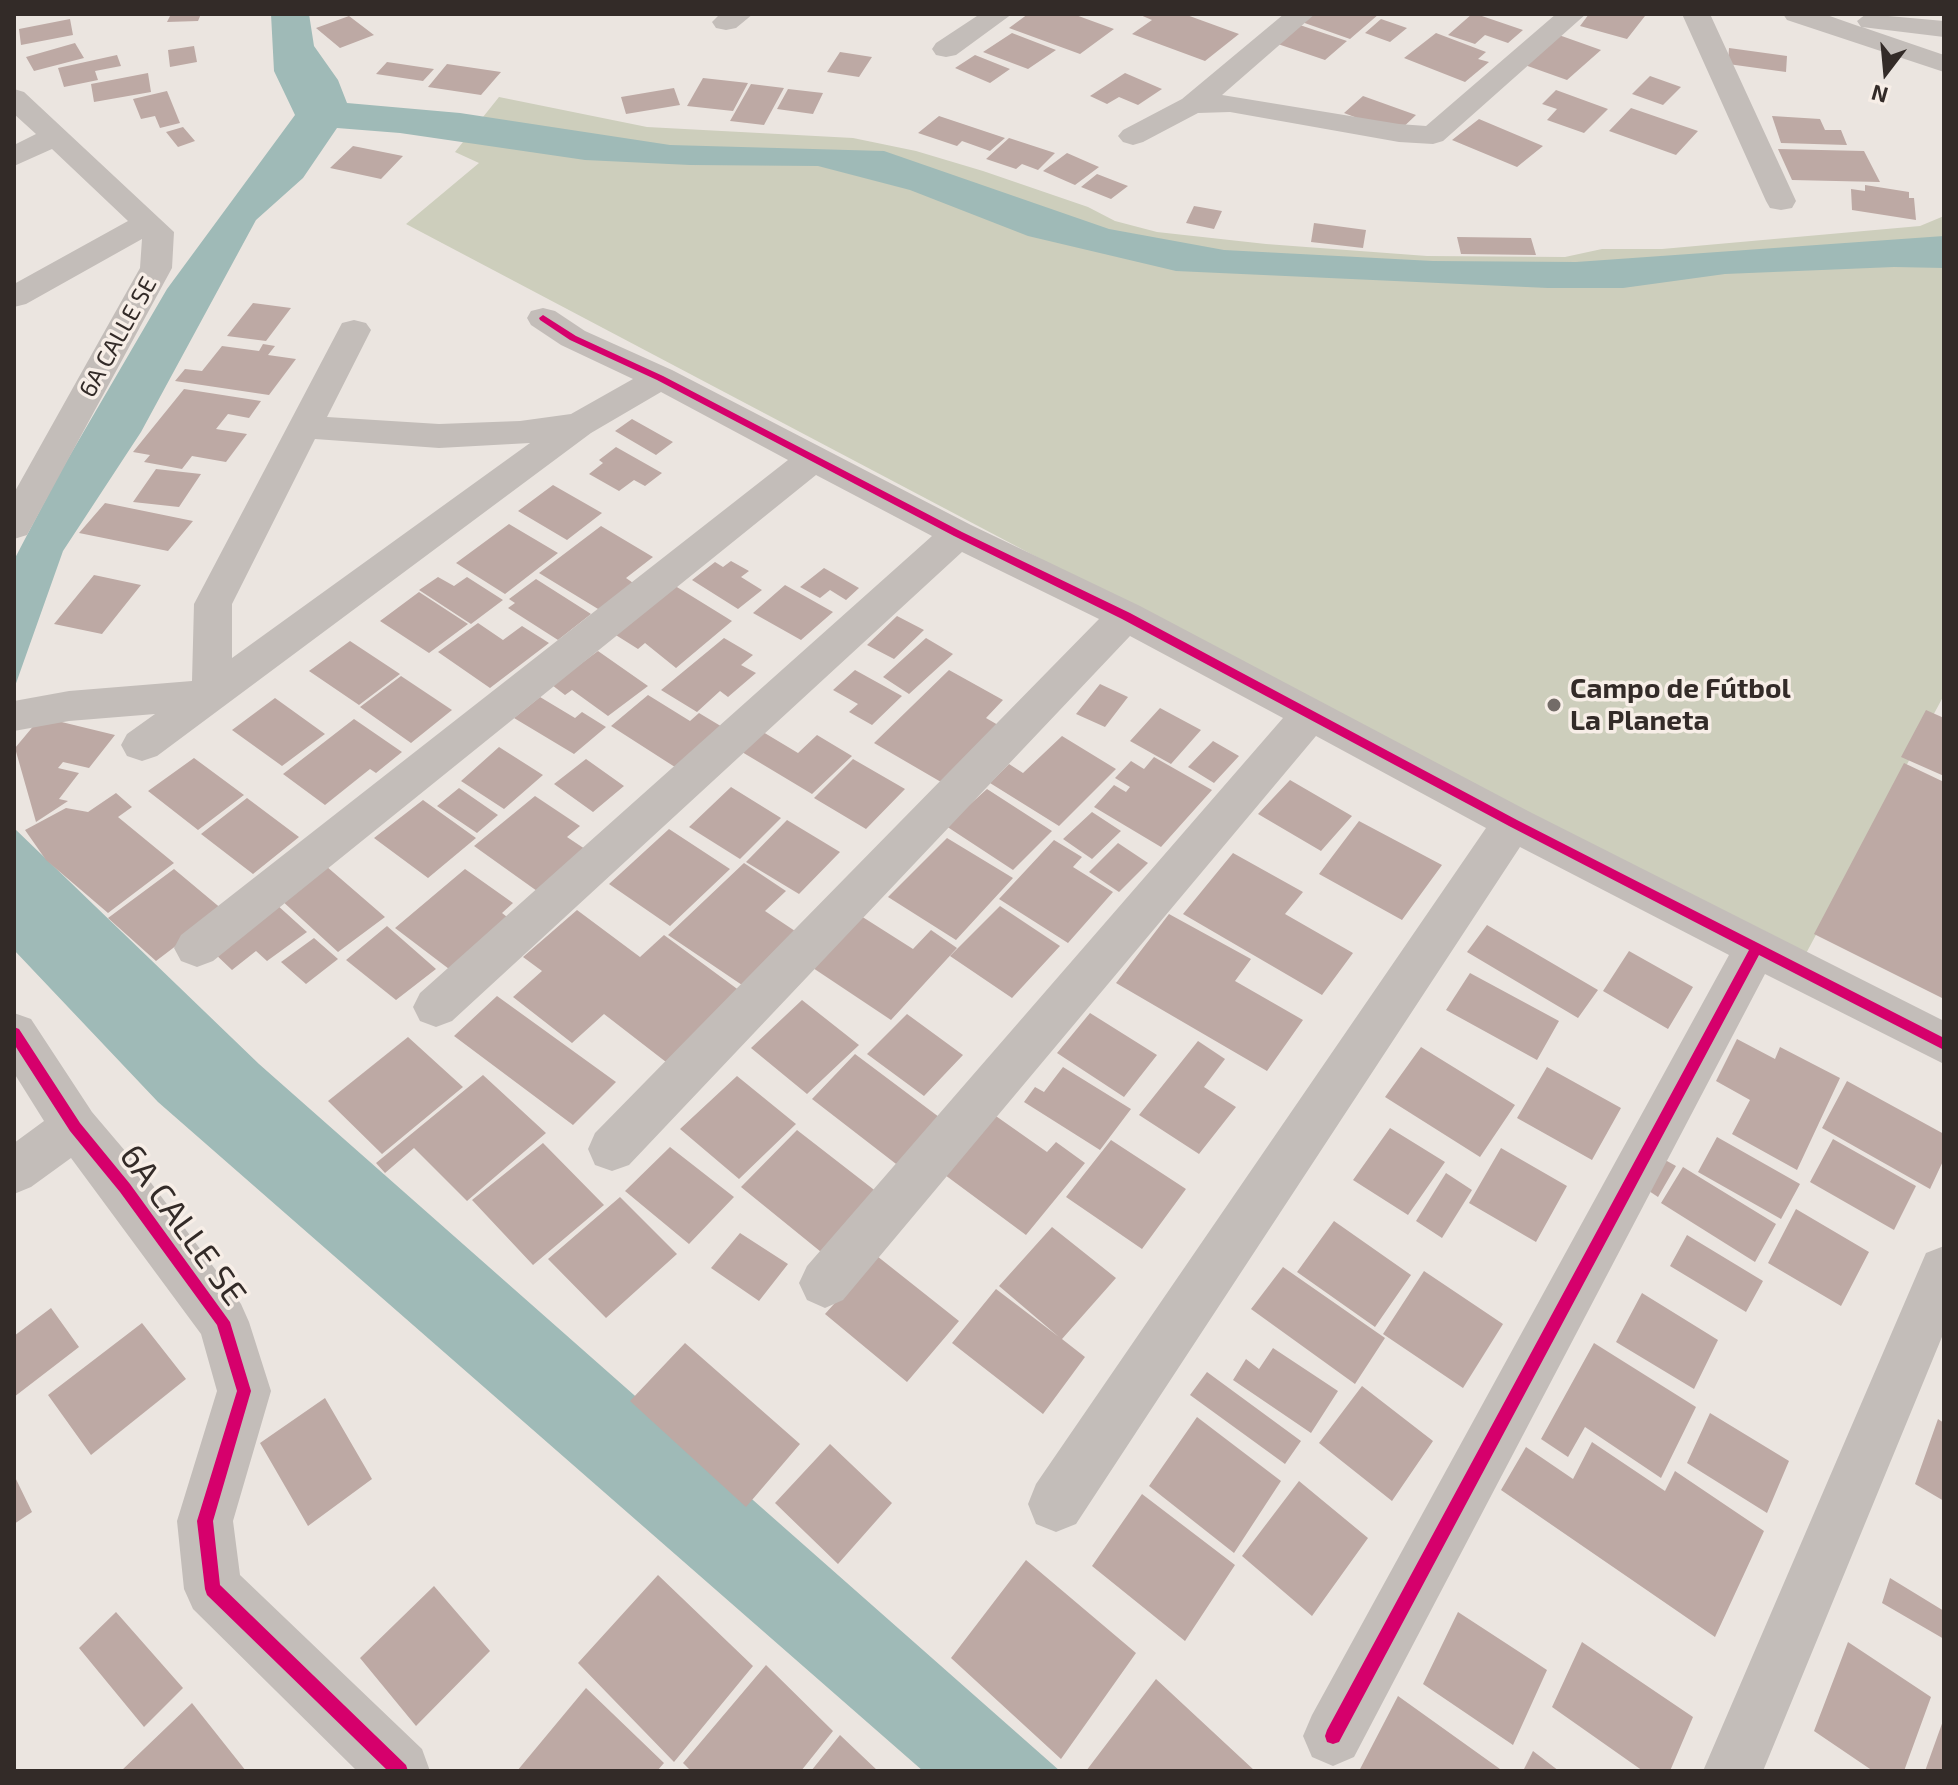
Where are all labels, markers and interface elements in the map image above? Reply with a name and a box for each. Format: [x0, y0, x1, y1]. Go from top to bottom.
north arrow [1846, 32, 1926, 112]
text: N [1868, 80, 1891, 110]
street label: 6A CALLE SE [73, 272, 163, 402]
place label: Campo de Fútbol La Planeta [1570, 672, 1791, 738]
marker: Campo de Fútbol La Planeta [1545, 696, 1563, 714]
street label: 6A CALLE SE [111, 1137, 255, 1313]

